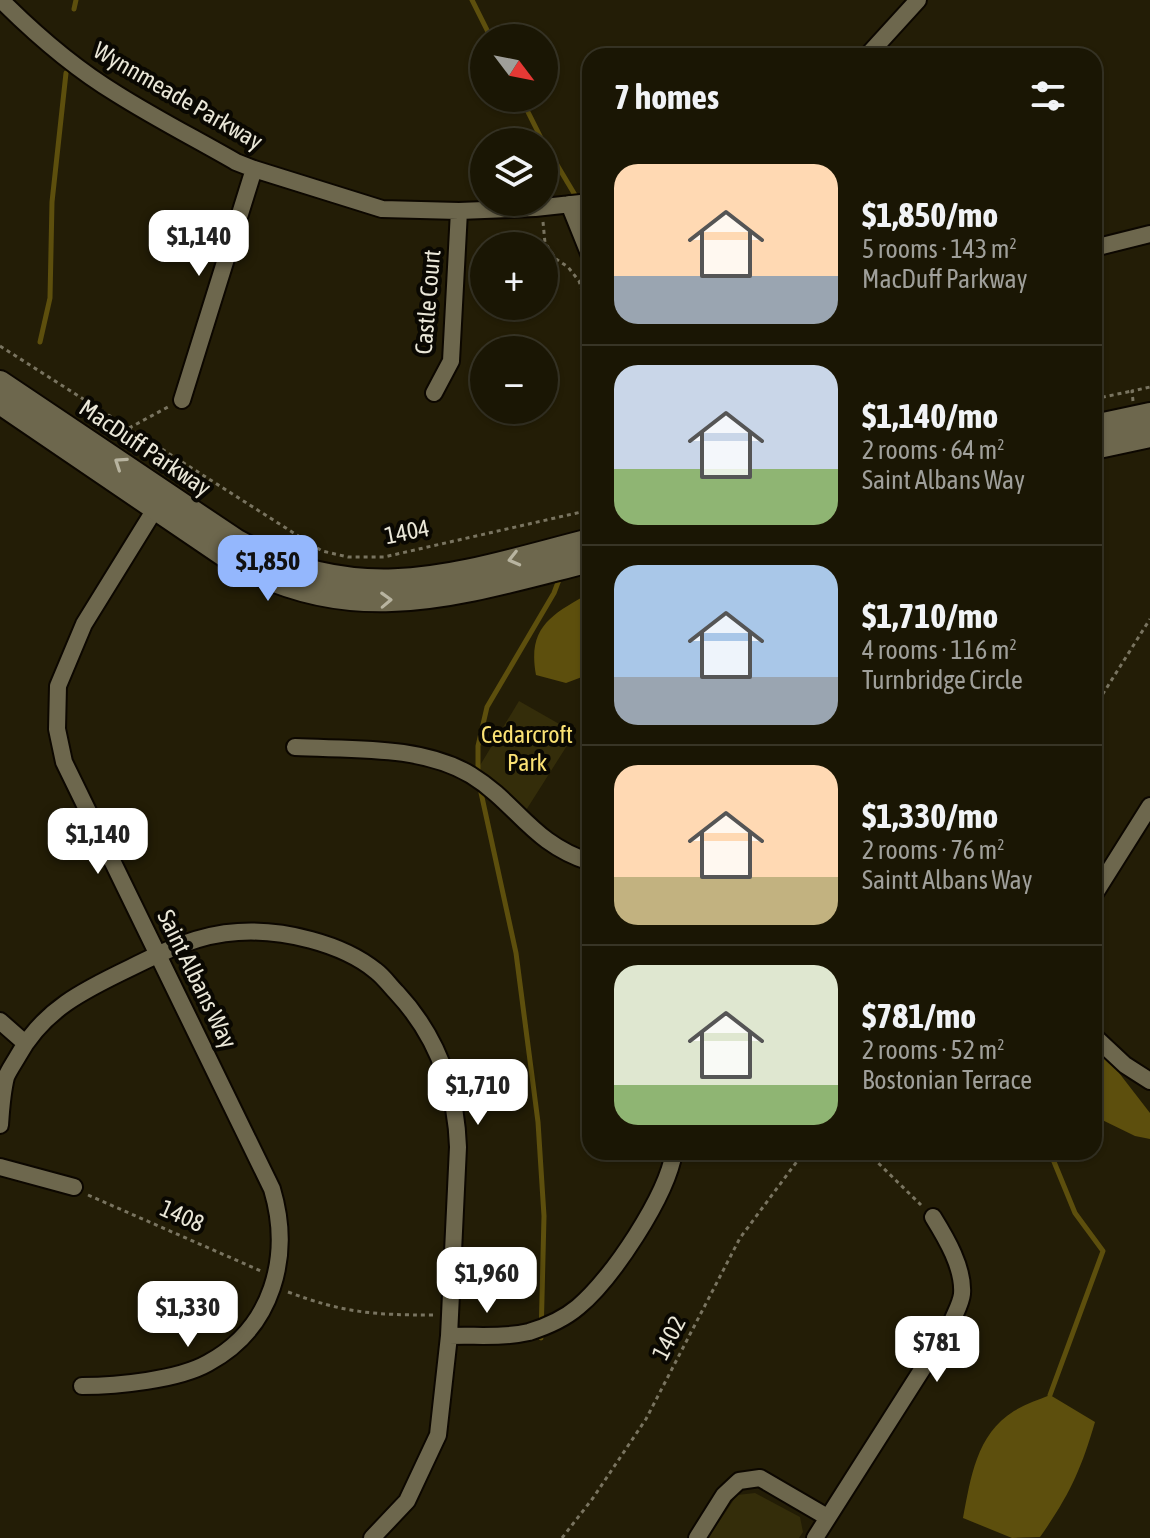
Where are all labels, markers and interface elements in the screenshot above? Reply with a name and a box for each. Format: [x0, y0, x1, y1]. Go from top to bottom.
north arrow [470, 24, 558, 112]
map controls [470, 24, 558, 424]
street label: Wynnmeade Parkway [89, 36, 268, 155]
icon: filters [1026, 74, 1070, 118]
text: 7 homes [614, 77, 719, 116]
button: layers [470, 128, 558, 216]
text: $1,850/mo [862, 195, 998, 234]
icon: home [678, 196, 774, 292]
pin: $1,140 [134, 210, 264, 278]
text: $1,140 [167, 221, 231, 251]
button: + [470, 232, 558, 320]
text: 5 rooms · 143 m² [862, 234, 1017, 264]
street label: Castle Court [409, 248, 446, 355]
text: MacDuff Parkway [862, 264, 1027, 294]
button: − [470, 336, 558, 424]
street label: MacDuff Parkway [74, 394, 216, 502]
text: $1,140/mo [862, 396, 998, 435]
icon: home [678, 397, 774, 493]
text: 2 rooms · 64 m² [862, 435, 1004, 465]
one-way arrow [114, 457, 128, 472]
text: Saint Albans Way [862, 465, 1025, 495]
street label: 1404 [382, 514, 432, 549]
pin: $1,850 [203, 535, 333, 603]
text: $1,850 [236, 546, 300, 576]
one-way arrow [508, 550, 522, 567]
one-way arrow [380, 592, 393, 609]
text: $1,710/mo [862, 596, 998, 635]
icon: home [678, 597, 774, 693]
text: 4 rooms · 116 m² [862, 635, 1017, 665]
text: Turnbridge Circle [862, 665, 1023, 695]
park label: Cedarcroft Park [481, 721, 573, 776]
text: $1,330/mo [862, 796, 998, 835]
icon: home [678, 797, 774, 893]
pin: $1,140 [33, 808, 163, 876]
text: $1,140 [66, 819, 130, 849]
text: 2 rooms · 76 m² [862, 835, 1004, 865]
text: Saintt Albans Way [862, 865, 1032, 895]
street label: Saint Albans Way [152, 905, 243, 1052]
text: $781/mo [862, 996, 976, 1035]
icon: home [678, 997, 774, 1093]
text: 2 rooms · 52 m² [862, 1035, 1004, 1065]
pin: $1,710 [413, 1059, 543, 1127]
text: Bostonian Terrace [862, 1065, 1032, 1095]
text: $1,710 [446, 1070, 510, 1100]
street label: 1408 [156, 1194, 208, 1237]
pin: $1,960 [422, 1247, 552, 1315]
text: $1,960 [455, 1258, 519, 1288]
pin: $1,330 [123, 1281, 253, 1349]
text: $1,330 [156, 1292, 220, 1322]
street label: 1402 [646, 1312, 691, 1364]
pin: $781 [890, 1316, 984, 1384]
text: $781 [913, 1327, 961, 1357]

